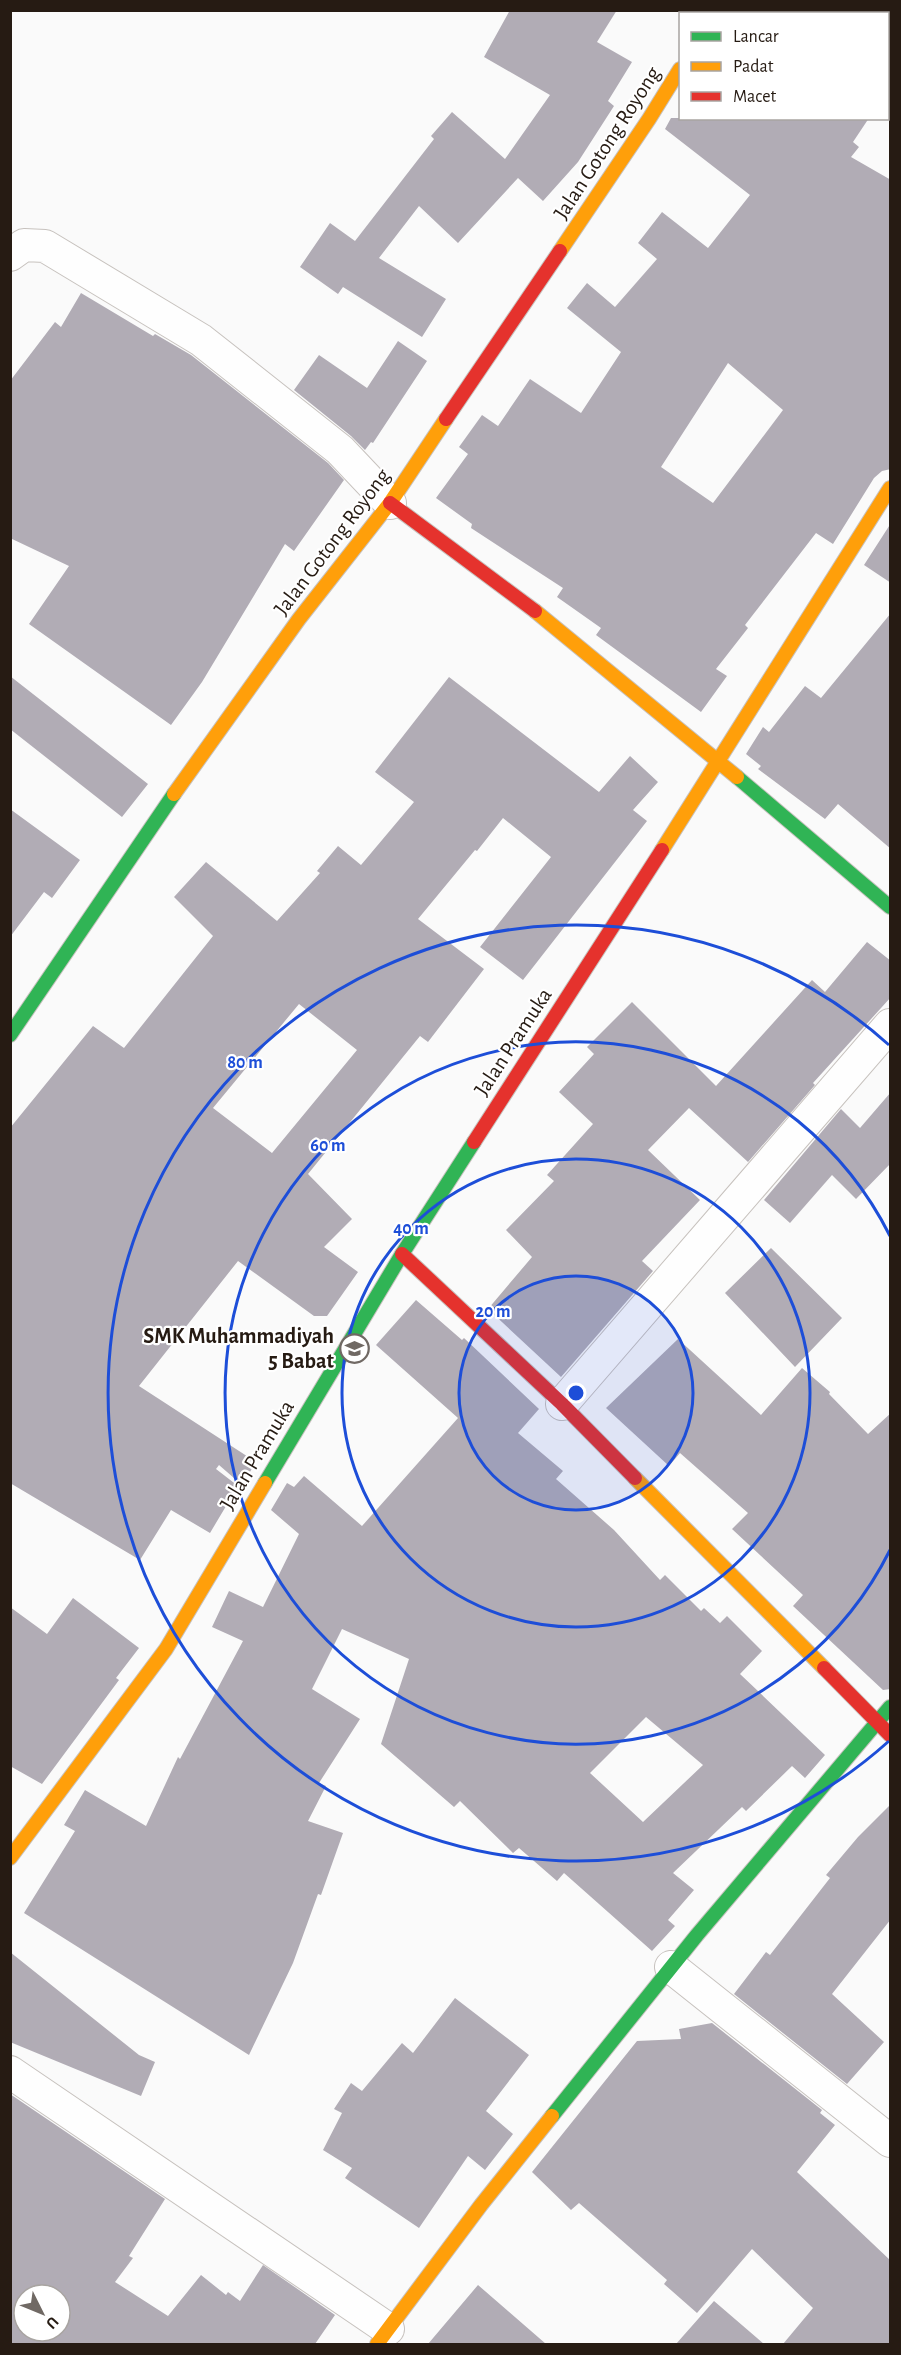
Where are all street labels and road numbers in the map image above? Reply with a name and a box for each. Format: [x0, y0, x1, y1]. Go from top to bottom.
street label: Jalan Gotong Royong [550, 63, 665, 223]
street label: Jalan Gotong Royong [270, 464, 394, 619]
street label: Jalan Pramuka [470, 984, 556, 1100]
street label: Jalan Pramuka [216, 1396, 298, 1514]

